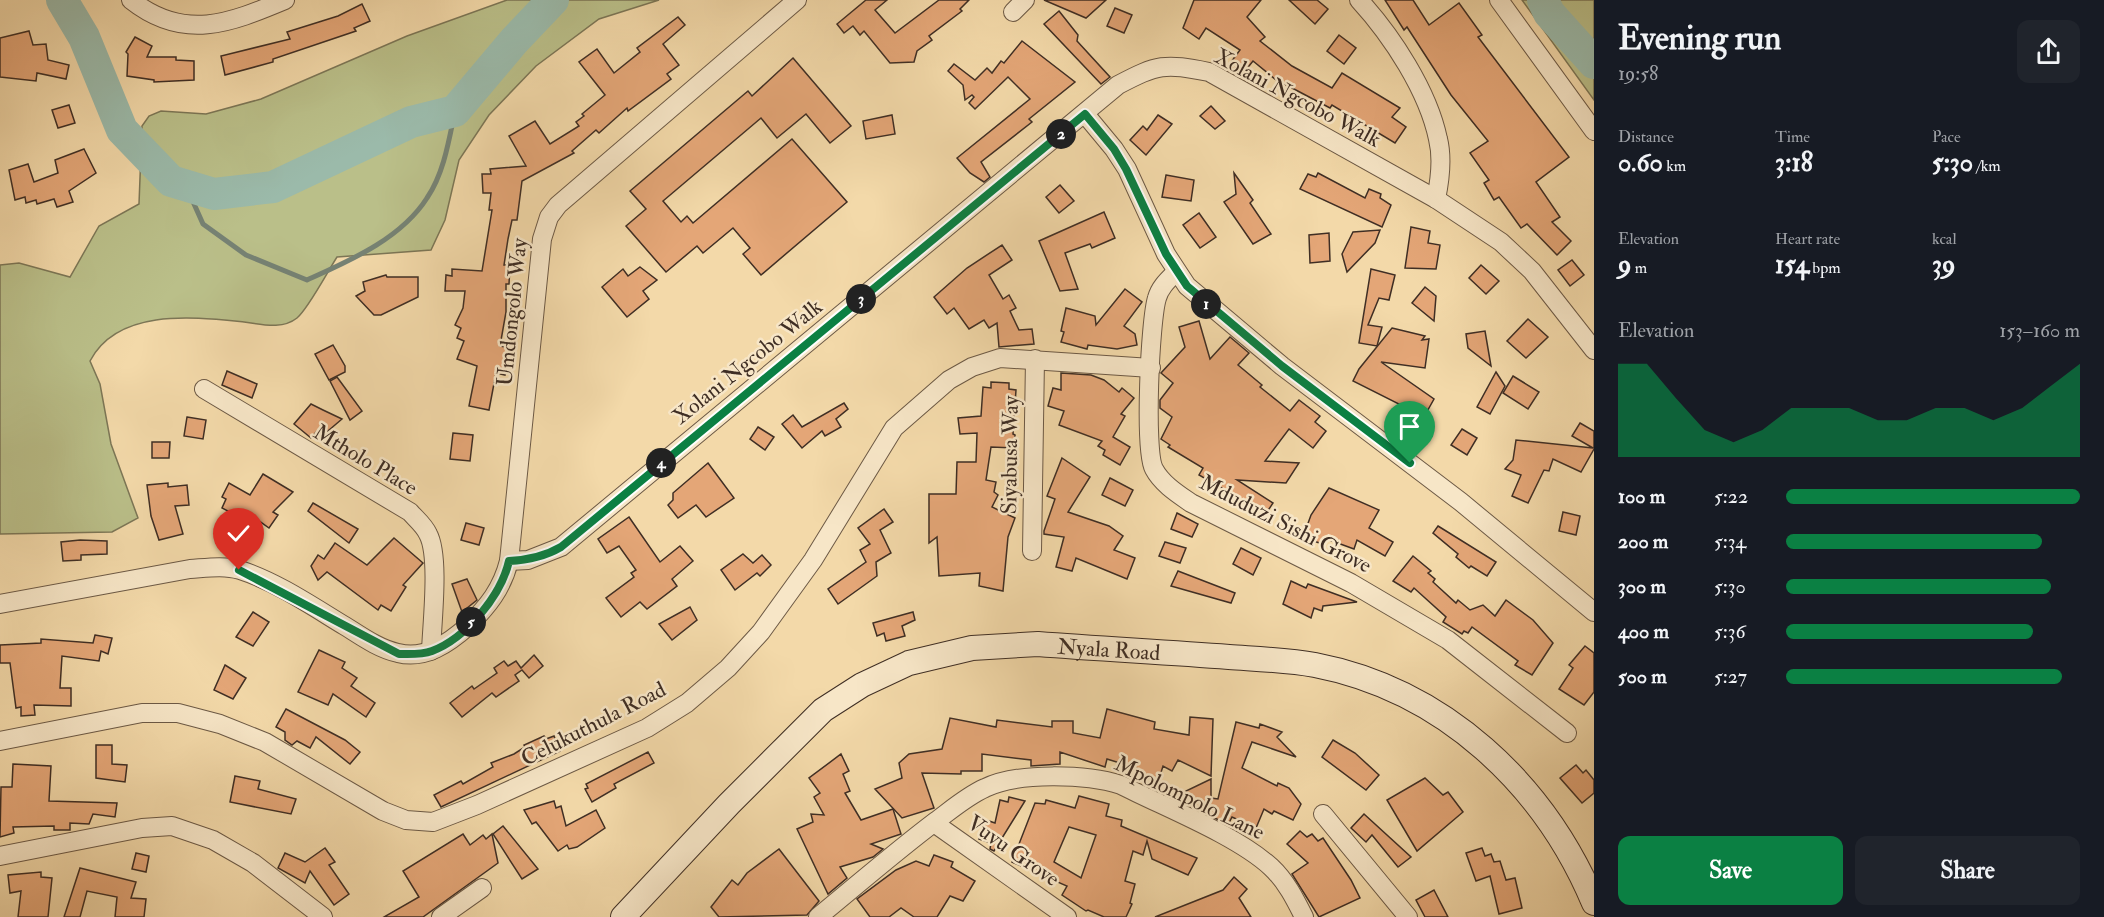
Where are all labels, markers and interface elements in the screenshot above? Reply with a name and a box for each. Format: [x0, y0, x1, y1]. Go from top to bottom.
text: Evening run [1618, 18, 1781, 59]
button: share [2017, 20, 2080, 83]
street label: Xolani Ngcobo Walk [1209, 42, 1386, 154]
text: 19:58 [1618, 61, 1658, 86]
pin: 2 [1046, 119, 1076, 149]
text: 2 [1057, 124, 1065, 144]
text: Distance [1618, 127, 1674, 147]
text: Time [1775, 127, 1810, 147]
text: Pace [1932, 127, 1961, 147]
text: 0.60 [1618, 147, 1663, 179]
text: 3:18 [1775, 147, 1813, 179]
text: 5:30 [1932, 147, 1973, 179]
text: km [1663, 156, 1686, 176]
text: /km [1973, 156, 2001, 176]
text: Elevation [1618, 229, 1679, 249]
text: Heart rate [1775, 229, 1840, 249]
text: kcal [1932, 229, 1957, 249]
street label: Umdongolo Way [490, 236, 534, 388]
text: 9 [1618, 249, 1631, 281]
text: 154 [1775, 249, 1809, 281]
text: 39 [1932, 249, 1955, 281]
text: m [1631, 258, 1647, 278]
text: bpm [1809, 258, 1841, 278]
pin: 3 [846, 284, 876, 314]
text: 3 [858, 289, 864, 309]
pin: 1 [1191, 289, 1221, 319]
street label: Xolani Ngcobo Walk [667, 293, 829, 431]
text: 1 [1203, 294, 1209, 314]
text: Elevation [1618, 318, 1694, 343]
text: 153–160 m [1999, 318, 2080, 343]
street label: Siyabusa Way [995, 395, 1025, 515]
pin [1384, 401, 1435, 463]
icon: arrive [1393, 410, 1426, 443]
street label: Mtholo Place [308, 418, 423, 502]
pin: 4 [646, 448, 676, 478]
text: 4 [657, 453, 665, 473]
street label: Mduduzi Sishi Grove [1195, 468, 1376, 579]
text: 100 m [1618, 484, 1665, 509]
text: 5:22 [1714, 484, 1748, 509]
pin [213, 508, 264, 570]
icon: check [222, 517, 255, 550]
text: 200 m [1618, 529, 1668, 554]
text: 5:34 [1714, 529, 1746, 554]
text: 300 m [1618, 574, 1666, 599]
text: 5:30 [1714, 574, 1746, 599]
pin: 5 [456, 607, 486, 637]
text: 5 [467, 612, 475, 632]
text: 400 m [1618, 619, 1669, 644]
text: 5:36 [1714, 619, 1746, 644]
street label: Nyala Road [1056, 633, 1161, 667]
text: 500 m [1618, 664, 1667, 689]
text: 5:27 [1714, 664, 1747, 689]
street label: Celukuthula Road [516, 675, 671, 772]
street label: Mpolompolo Lane [1109, 749, 1269, 847]
street label: Vuvu Grove [962, 809, 1065, 893]
button: Save [1618, 836, 1843, 905]
button: Share [1855, 836, 2080, 905]

